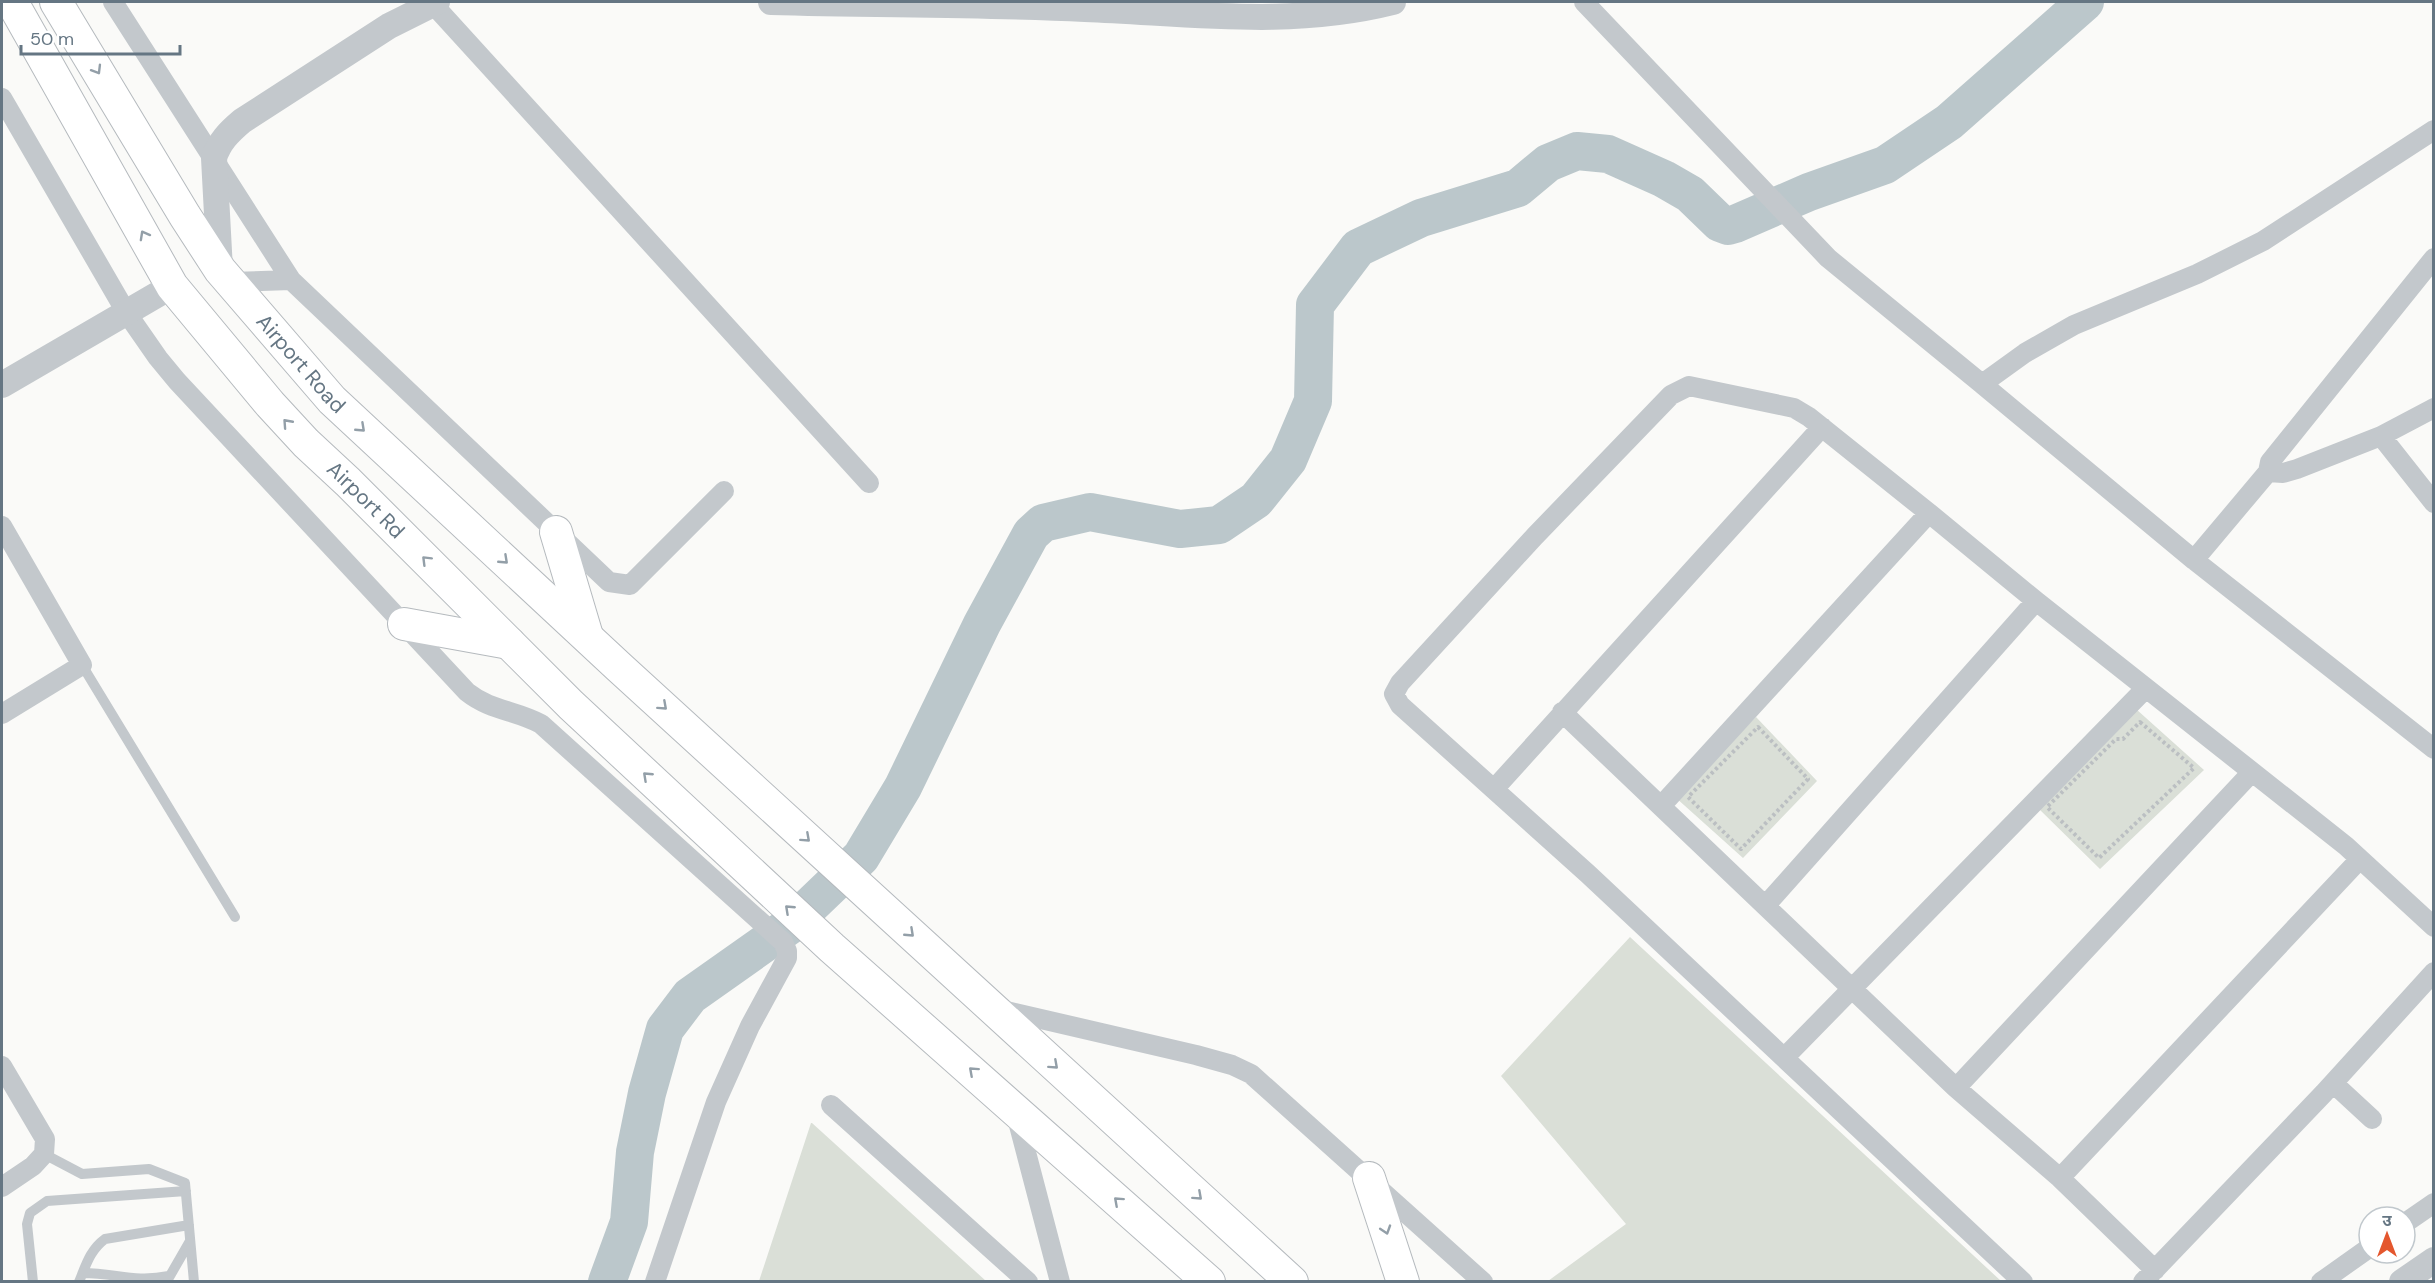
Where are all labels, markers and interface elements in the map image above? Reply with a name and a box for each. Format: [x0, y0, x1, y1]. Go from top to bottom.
scale bar [21, 18, 180, 56]
text: 50 m [30, 27, 74, 51]
one-way arrow [89, 64, 101, 74]
one-way arrow [139, 230, 151, 241]
street label: Airport Road [250, 308, 352, 420]
one-way arrow [283, 419, 294, 430]
one-way arrow [354, 420, 365, 431]
street label: Airport Rd [321, 455, 411, 545]
one-way arrow [497, 553, 508, 564]
one-way arrow [422, 557, 433, 568]
one-way arrow [656, 699, 666, 710]
one-way arrow [643, 772, 653, 783]
one-way arrow [800, 831, 810, 842]
one-way arrow [786, 905, 797, 916]
one-way arrow [903, 926, 914, 937]
one-way arrow [1047, 1058, 1058, 1069]
one-way arrow [969, 1067, 979, 1078]
one-way arrow [1191, 1189, 1202, 1200]
one-way arrow [1114, 1197, 1125, 1208]
north arrow [2357, 1205, 2417, 1265]
text: उ [2382, 1210, 2392, 1231]
one-way arrow [1379, 1224, 1391, 1235]

